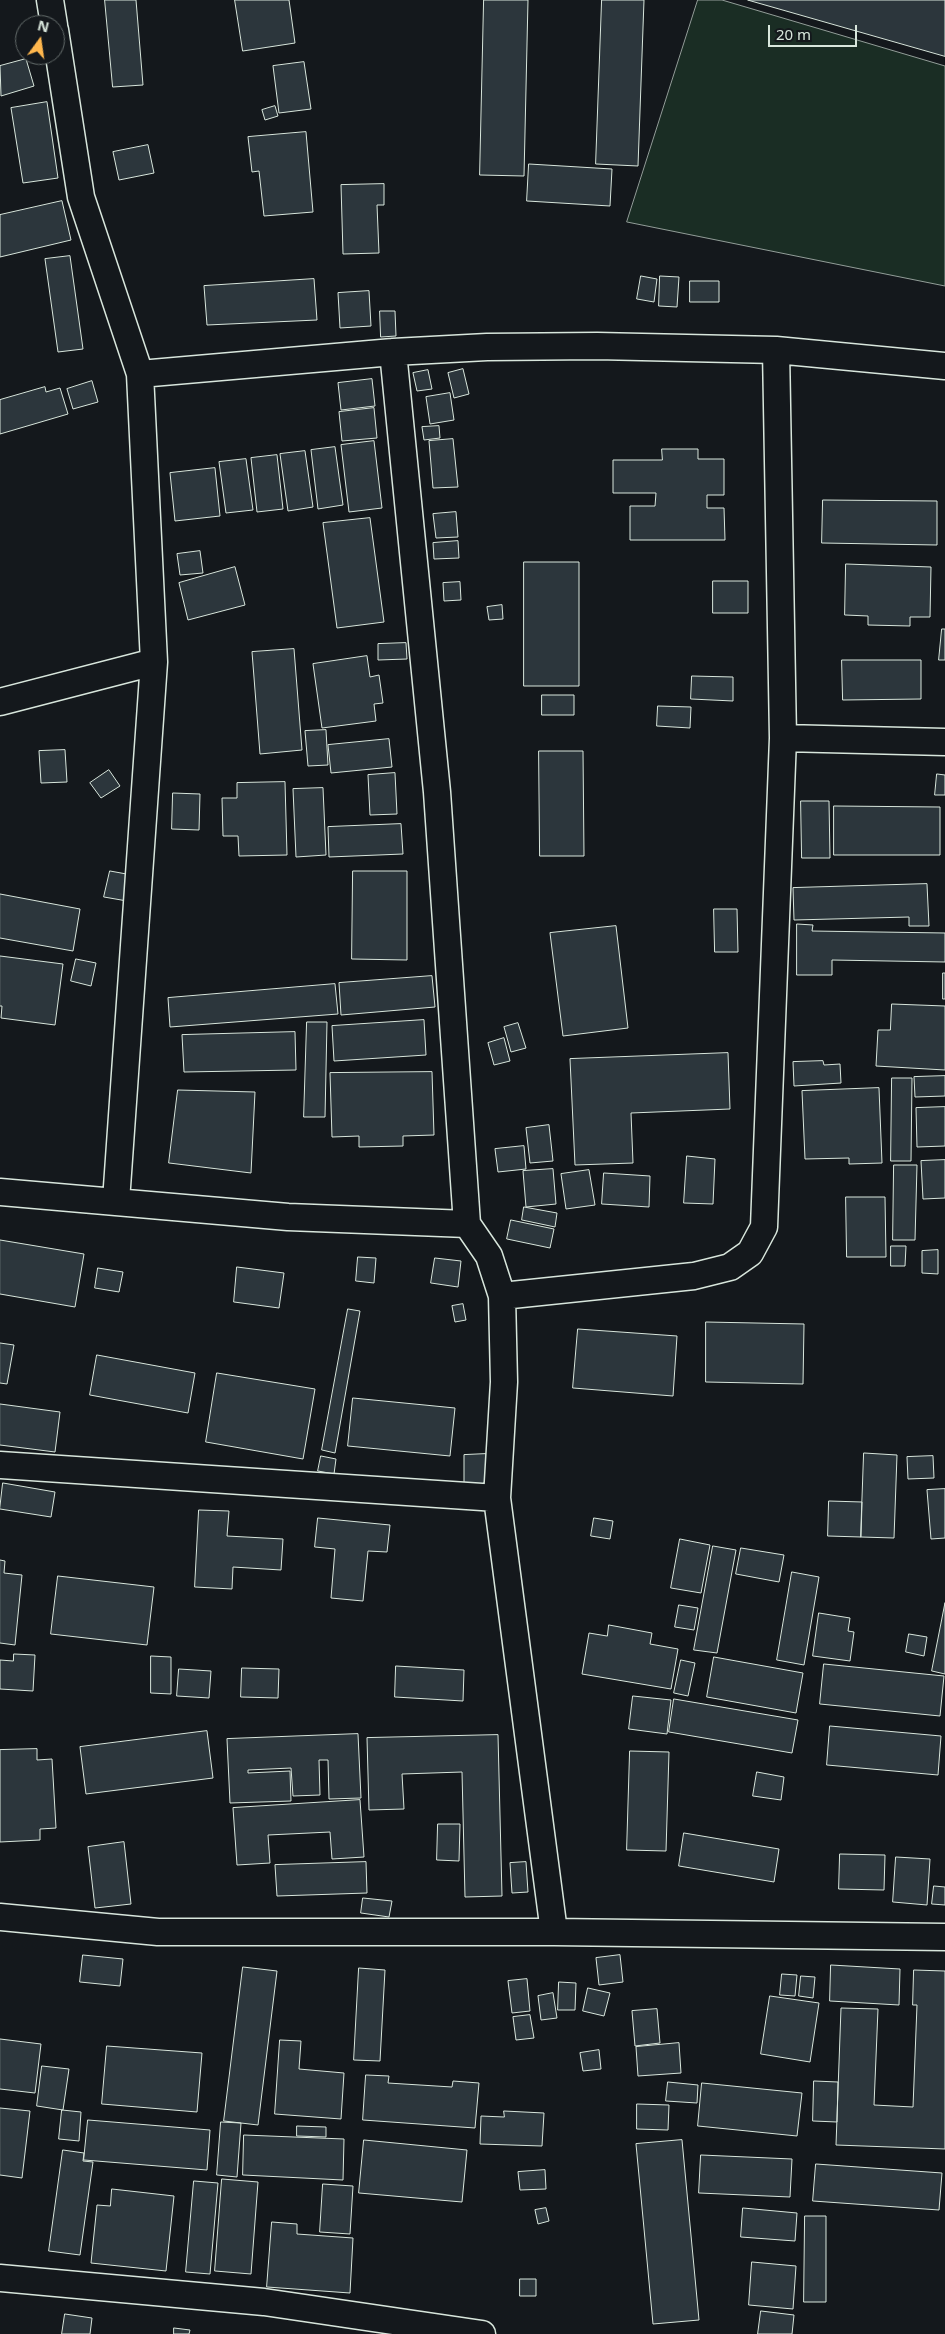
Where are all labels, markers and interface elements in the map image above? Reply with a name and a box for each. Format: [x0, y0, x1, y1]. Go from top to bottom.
north arrow [15, 15, 65, 65]
text: N [36, 15, 51, 37]
scale bar [770, 15, 859, 47]
text: 20 m [776, 24, 811, 44]

